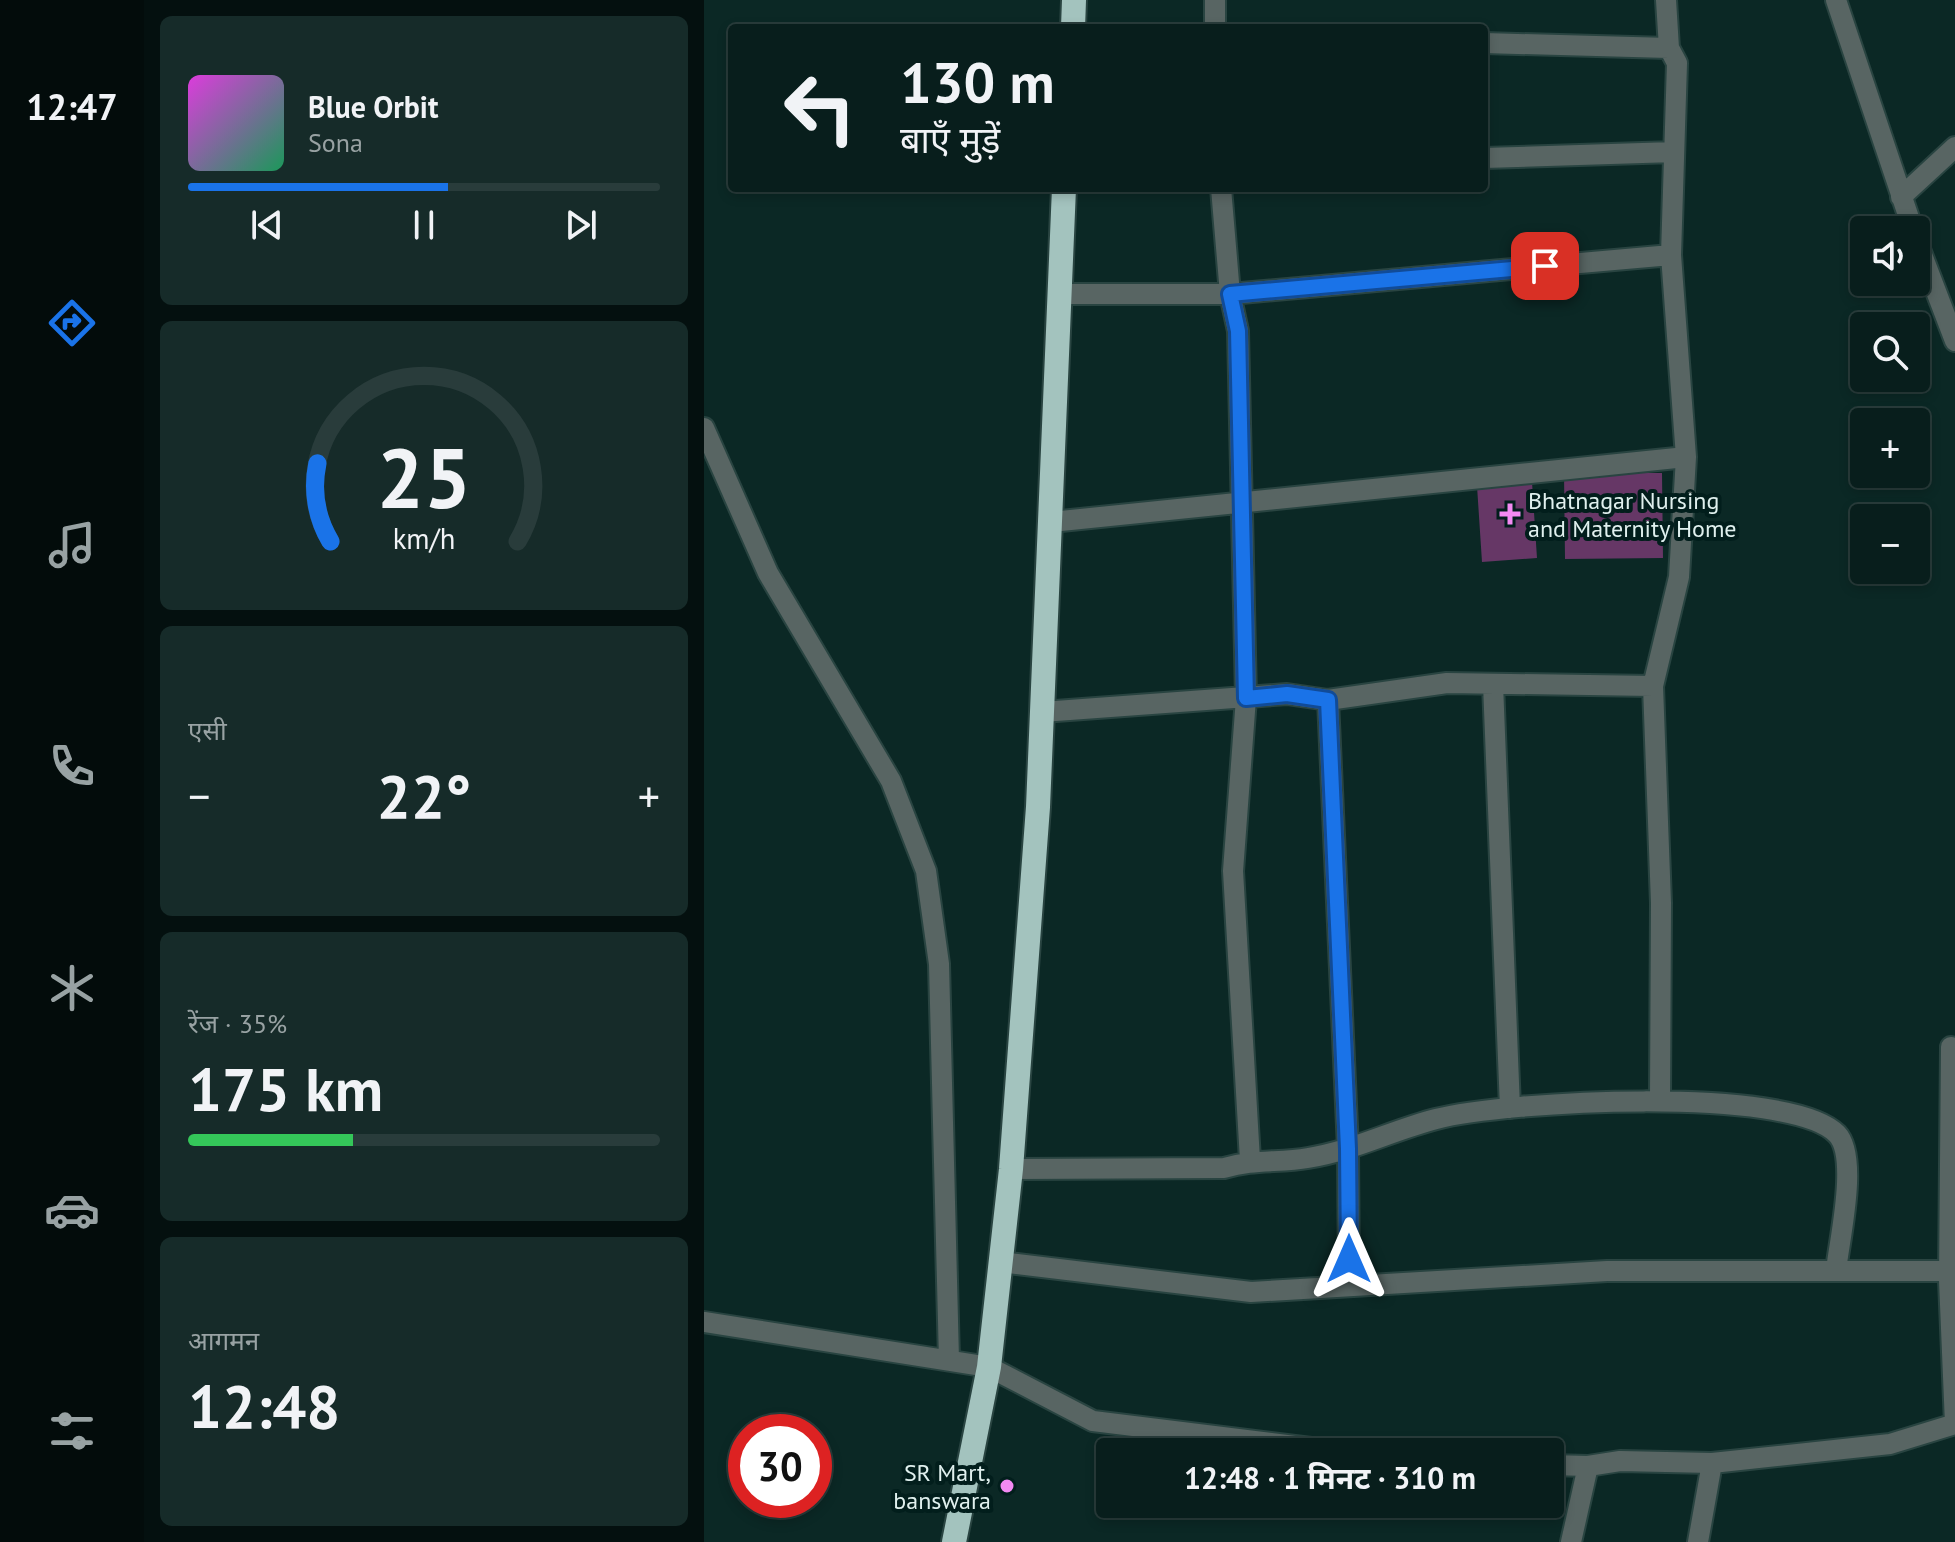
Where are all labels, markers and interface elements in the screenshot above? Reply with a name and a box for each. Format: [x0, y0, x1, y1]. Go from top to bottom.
text: 130 m [900, 46, 1055, 118]
icon: left [768, 56, 872, 160]
text: 12:47 [26, 83, 118, 130]
text: Blue Orbit [308, 87, 438, 126]
text: बाएँ मुड़ें [900, 116, 1000, 163]
text: Sona [308, 126, 363, 159]
icon: previous [245, 203, 289, 247]
icon: pause [402, 203, 446, 247]
icon: next [559, 203, 603, 247]
map controls [1850, 216, 1930, 584]
button: sound [1850, 216, 1930, 296]
pin [1511, 232, 1579, 300]
icon: arrive [1523, 244, 1567, 288]
icon: directions [44, 295, 100, 351]
button: search [1850, 312, 1930, 392]
button: + [1850, 408, 1930, 488]
text: 25 [377, 422, 471, 530]
place label: Bhatnagar Nursing and Maternity Home [1528, 485, 1737, 544]
marker: Bhatnagar Nursing and Maternity Home [1499, 503, 1521, 525]
button: − [1850, 504, 1930, 584]
icon: music [44, 517, 100, 573]
text: km/h [393, 520, 455, 557]
text: एसी [188, 714, 227, 747]
icon: phone [44, 738, 100, 794]
text: 22° [377, 757, 471, 835]
text: − [188, 767, 210, 824]
text: + [638, 767, 660, 824]
icon: climate [44, 960, 100, 1016]
text: रेंज · 35% [188, 1007, 287, 1040]
text: 175 km [188, 1050, 383, 1128]
icon: car [44, 1182, 100, 1238]
position arrow [1307, 1217, 1391, 1301]
text: आगमन [188, 1324, 259, 1357]
text: 12:48 [188, 1367, 340, 1445]
icon: filters [44, 1403, 100, 1459]
speed limit sign: 30 [728, 1414, 832, 1518]
place label: SR Mart, banswara [893, 1457, 991, 1516]
text: 12:48 · 1 मिनट · 310 m [1184, 1458, 1476, 1497]
marker: SR Mart, banswara [998, 1477, 1016, 1495]

